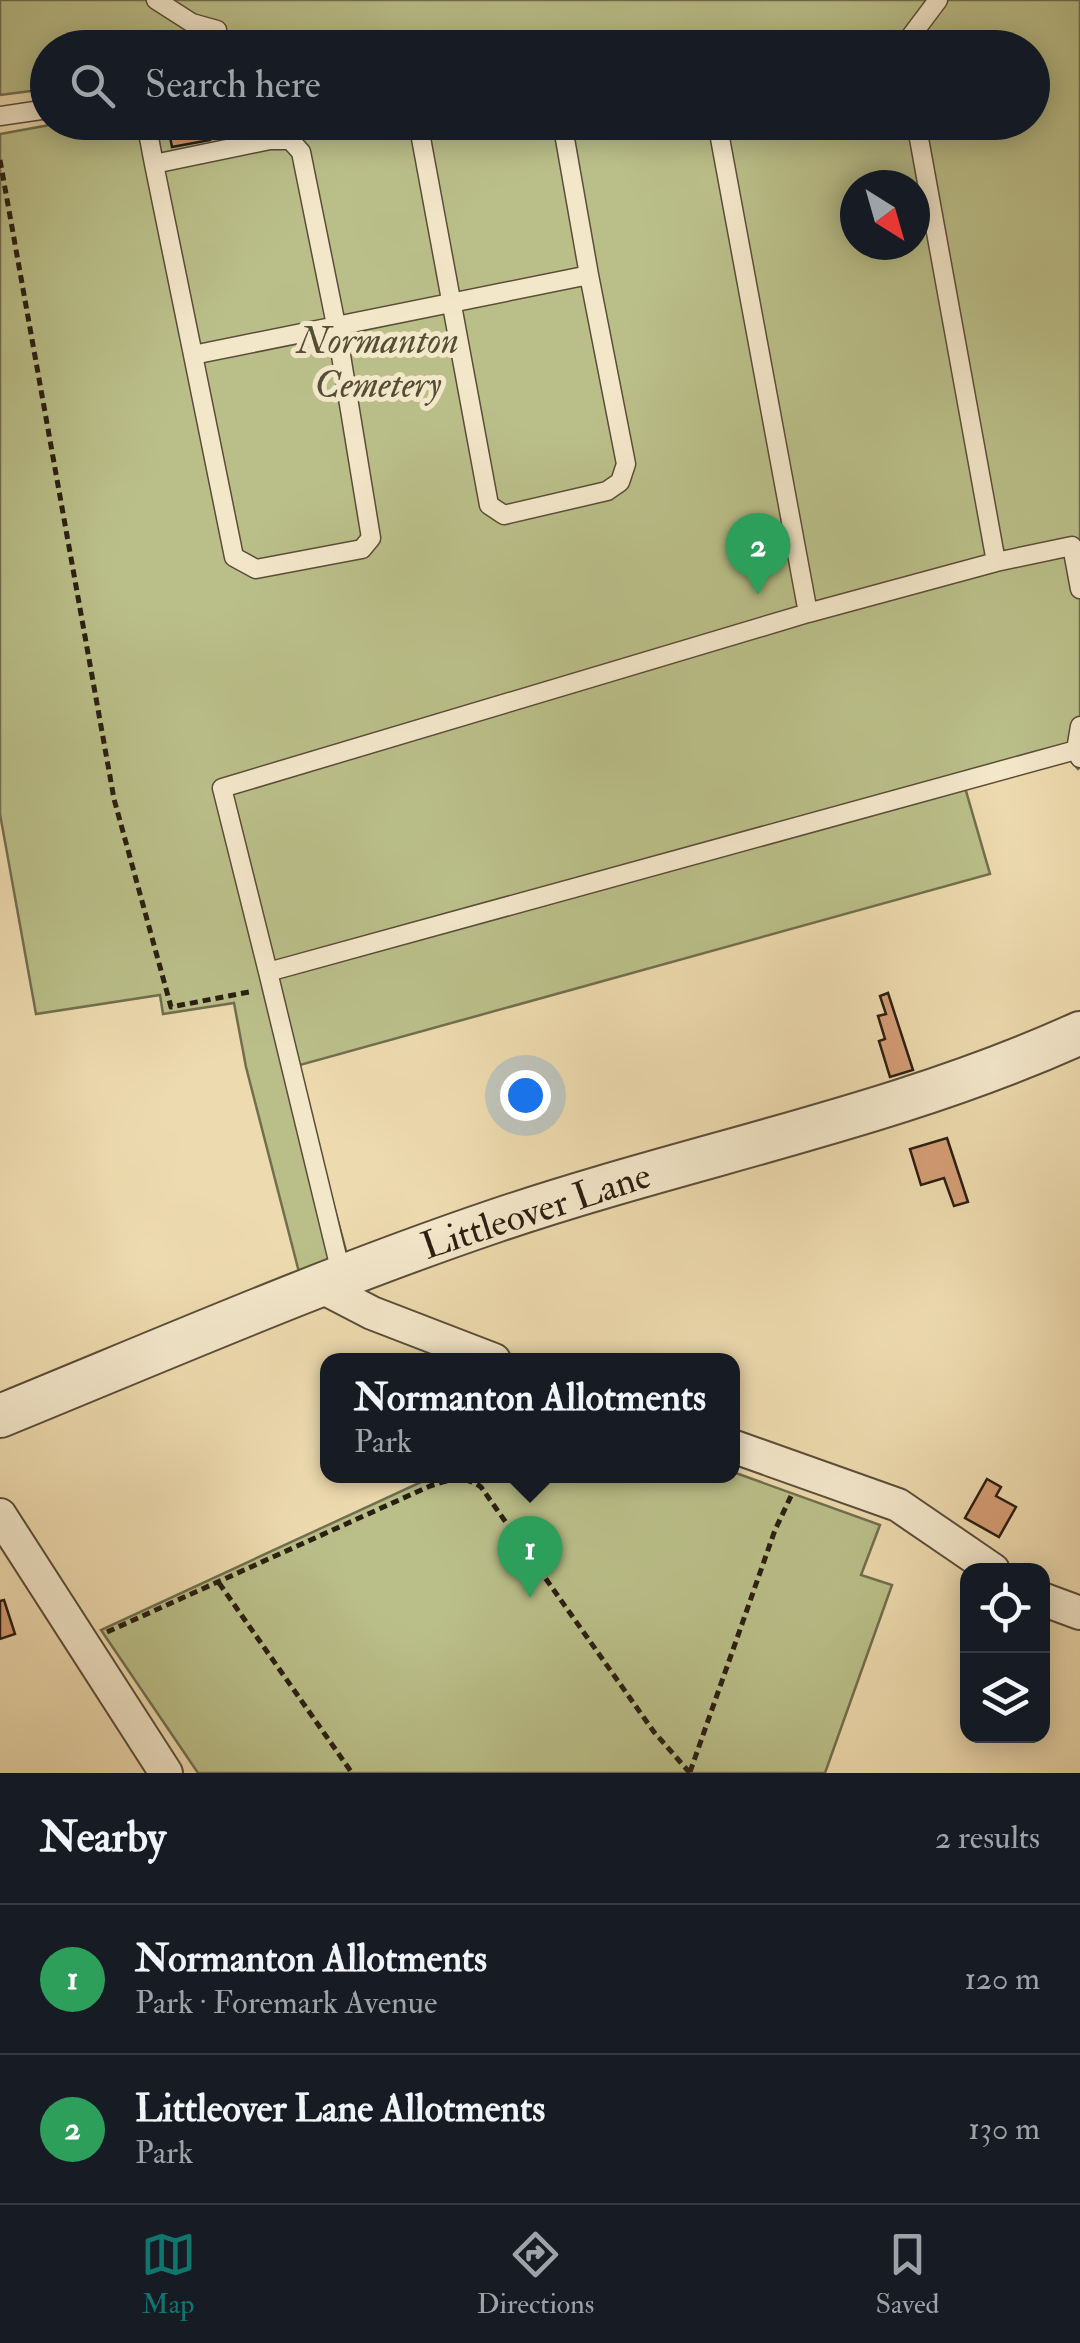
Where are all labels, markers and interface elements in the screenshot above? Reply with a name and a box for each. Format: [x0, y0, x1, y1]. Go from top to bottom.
search box [30, 30, 1050, 140]
icon: search [65, 58, 120, 113]
text: Search here [145, 61, 321, 109]
north arrow [840, 170, 930, 260]
park label: Normanton Cemetery [295, 317, 459, 409]
pin: 2 [726, 512, 790, 595]
your location [500, 1070, 551, 1121]
street label: Littleover Lane [415, 1151, 657, 1271]
popup [320, 1353, 740, 1483]
text: Normanton Allotments [354, 1374, 706, 1422]
text: Park [354, 1422, 412, 1462]
pin: 1 [498, 1516, 562, 1598]
map controls [960, 1563, 1050, 1743]
button: locate [960, 1563, 1050, 1653]
button: layers [960, 1653, 1050, 1743]
text: Nearby [40, 1812, 166, 1864]
text: 2 results [935, 1818, 1040, 1858]
text: Normanton Allotments [135, 1935, 487, 1983]
text: 1 [67, 1959, 78, 1999]
text: 120 m [964, 1959, 1040, 1999]
text: Park · Foremark Avenue [135, 1983, 437, 2023]
text: Littleover Lane Allotments [135, 2085, 545, 2133]
text: 2 [64, 2109, 81, 2149]
text: 130 m [968, 2109, 1040, 2149]
text: Park [135, 2133, 193, 2173]
tab: Map [141, 2227, 196, 2322]
tab: Directions [477, 2227, 594, 2322]
tab: Saved [875, 2227, 939, 2322]

